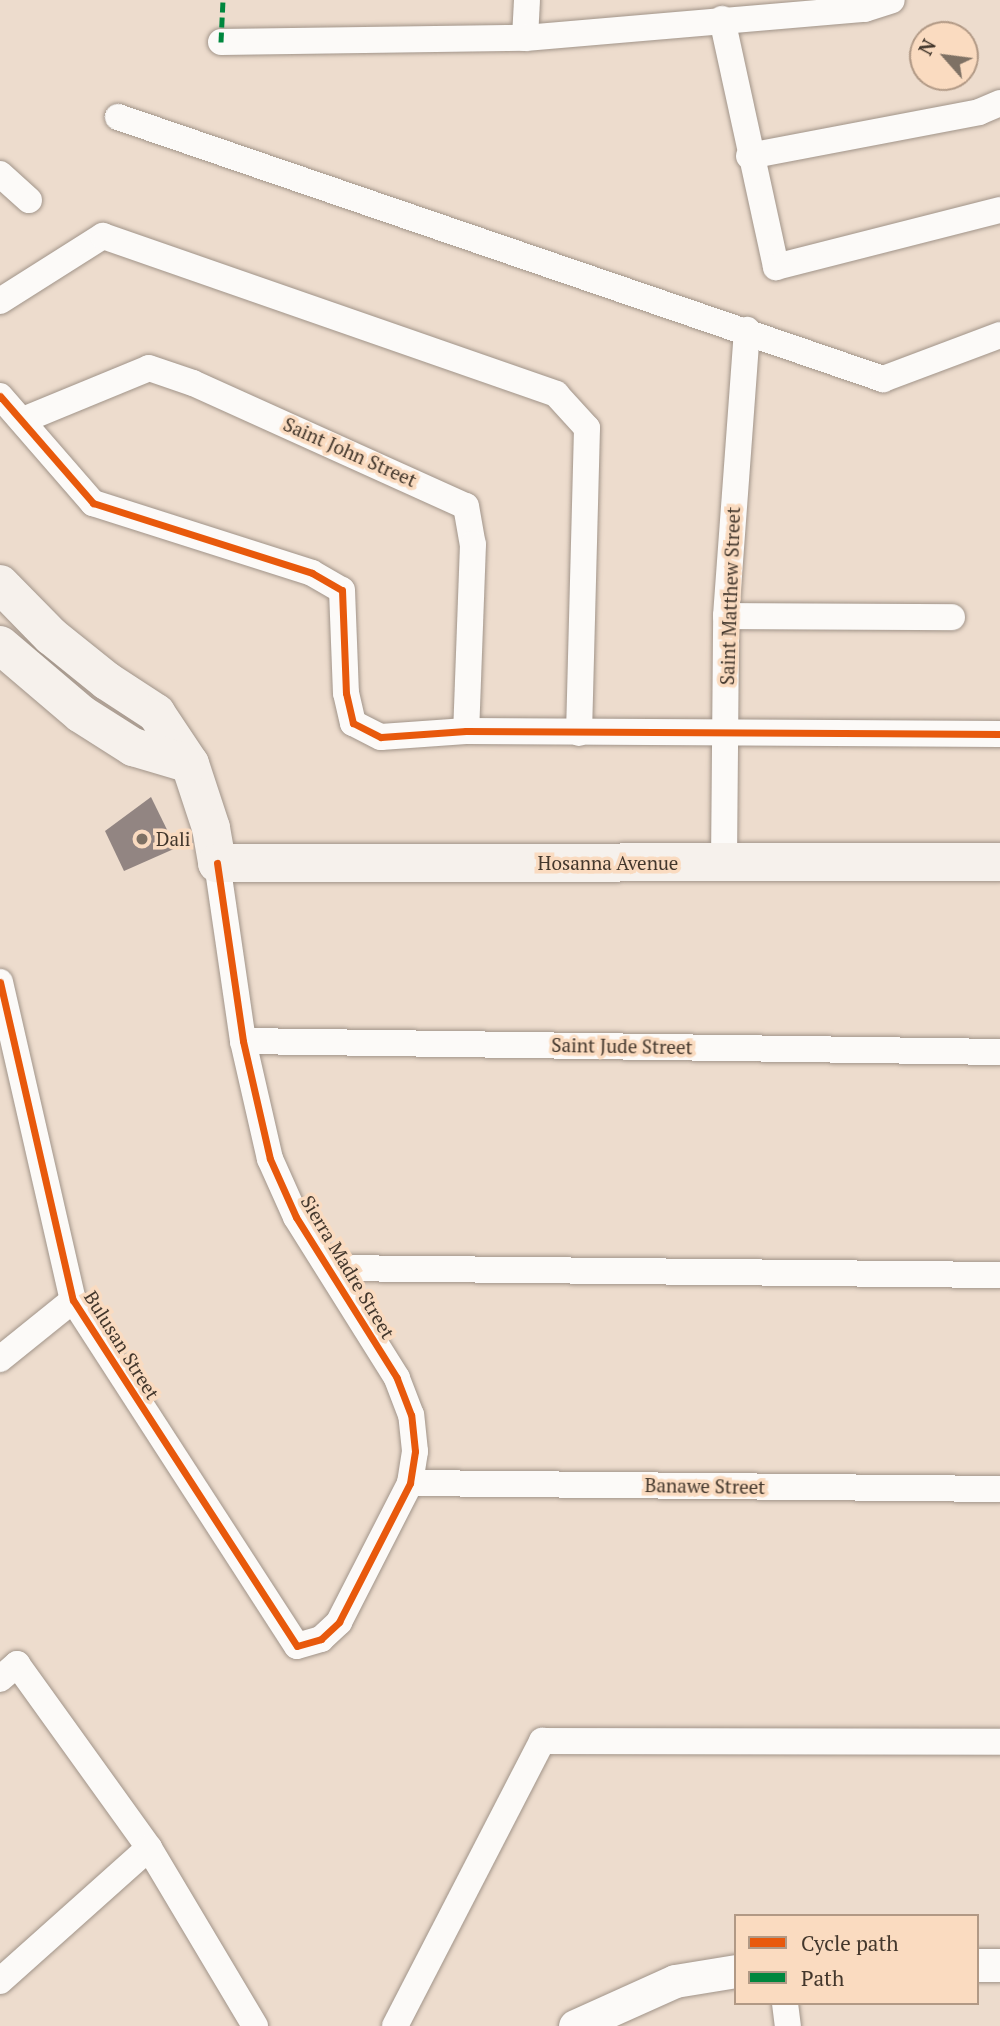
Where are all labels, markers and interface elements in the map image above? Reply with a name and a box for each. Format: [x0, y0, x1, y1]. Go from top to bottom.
north arrow [909, 21, 979, 91]
text: N [912, 35, 941, 59]
street label: Saint John Street [280, 412, 420, 492]
street label: Saint Matthew Street [715, 506, 745, 686]
place label: Dali [156, 828, 190, 850]
marker: Dali [134, 831, 150, 847]
street label: Hosanna Avenue [537, 852, 679, 874]
street label: Saint Jude Street [551, 1033, 693, 1059]
street label: Sierra Madre Street [296, 1191, 400, 1343]
street label: Bulusan Street [80, 1287, 164, 1403]
street label: Banawe Street [644, 1474, 766, 1498]
legend [734, 1914, 979, 2005]
text: Cycle path [801, 1929, 899, 1957]
text: Path [801, 1964, 844, 1992]

